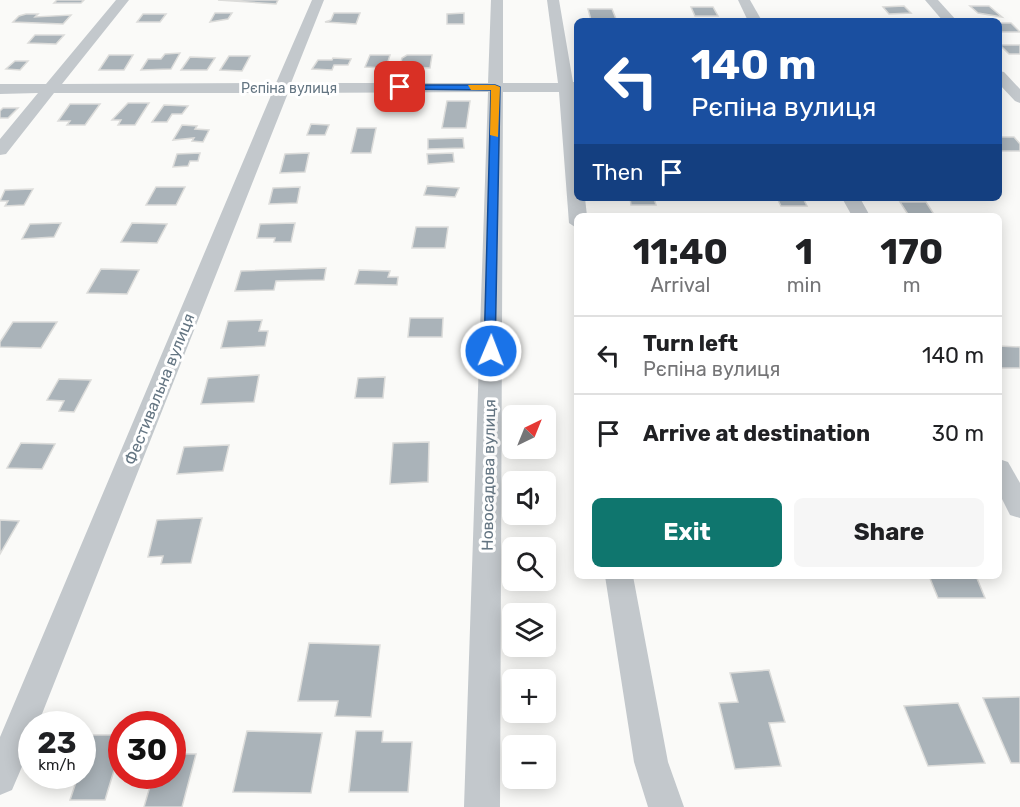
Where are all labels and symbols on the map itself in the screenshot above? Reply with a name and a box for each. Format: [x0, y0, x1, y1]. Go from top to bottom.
pin [374, 61, 425, 112]
street label: Рєпіна вулиця [241, 80, 337, 97]
street label: Фестивальна вулиця [120, 311, 199, 468]
position arrow [459, 319, 523, 383]
street label: Новосадова вулиця [478, 399, 499, 551]
north arrow [502, 405, 556, 459]
speed limit sign: 30 [108, 711, 186, 789]

